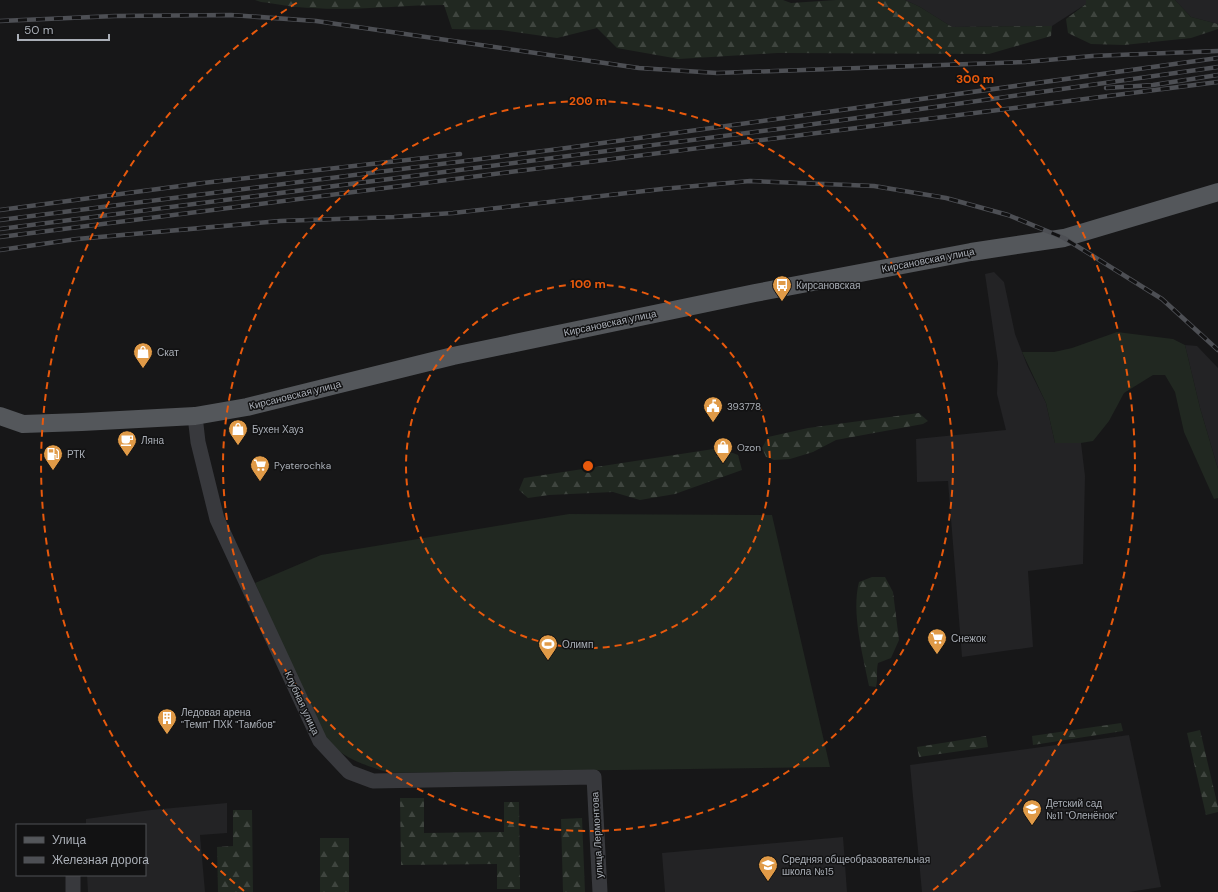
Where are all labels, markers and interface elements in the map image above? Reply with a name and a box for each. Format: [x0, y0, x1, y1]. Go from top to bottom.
scale bar [18, 16, 109, 42]
text: 50 m [24, 22, 53, 38]
text: 300 m [956, 71, 994, 87]
text: 200 m [569, 93, 607, 109]
street label: Кирсановская улица [880, 245, 976, 275]
bus stop icon: Кирсановская [771, 274, 793, 302]
text: 100 m [570, 276, 606, 292]
place label: Кирсановская [796, 279, 860, 292]
street label: Кирсановская улица [562, 307, 658, 339]
shop icon: Скат [132, 341, 154, 369]
place label: Скат [157, 346, 179, 359]
street label: Кирсановская улица [248, 377, 343, 413]
public building icon: 393778 [702, 395, 724, 423]
place label: 393778 [727, 400, 761, 413]
shop icon: Бухен Хауз [227, 418, 249, 446]
place label: Бухен Хауз [252, 423, 304, 436]
cafe icon: Ляна [116, 429, 138, 457]
place label: Ляна [141, 434, 165, 447]
shop icon: Ozon [712, 436, 734, 464]
place label: Ozon [737, 441, 761, 454]
fuel station icon: РТК [42, 443, 64, 471]
place label: РТК [67, 448, 85, 461]
supermarket icon: Pyaterochka [249, 454, 271, 482]
place label: Pyaterochka [274, 459, 331, 472]
centre of rings [581, 459, 595, 473]
supermarket icon: Снежок [926, 627, 948, 655]
place label: Снежок [951, 632, 986, 645]
sports icon: Олимп [537, 633, 559, 661]
place label: Олимп [562, 638, 593, 651]
street label: Клубная улица [281, 669, 323, 737]
place label: Ледовая арена "Темп" ПХК "Тамбов" [181, 706, 276, 731]
building icon: Ледовая арена "Темп" ПХК "Тамбов" [156, 707, 178, 735]
street label: улица Лермонтова [588, 791, 606, 879]
place label: Детский сад №11 "Оленёнок" [1046, 797, 1117, 822]
school or university icon: Детский сад №11 "Оленёнок" [1021, 798, 1043, 826]
legend [16, 824, 146, 876]
text: Улица [52, 832, 86, 848]
text: Железная дорога [52, 852, 149, 868]
place label: Средняя общеобразовательная школа №15 [782, 853, 930, 878]
school or university icon: Средняя общеобразовательная школа №15 [757, 854, 779, 882]

